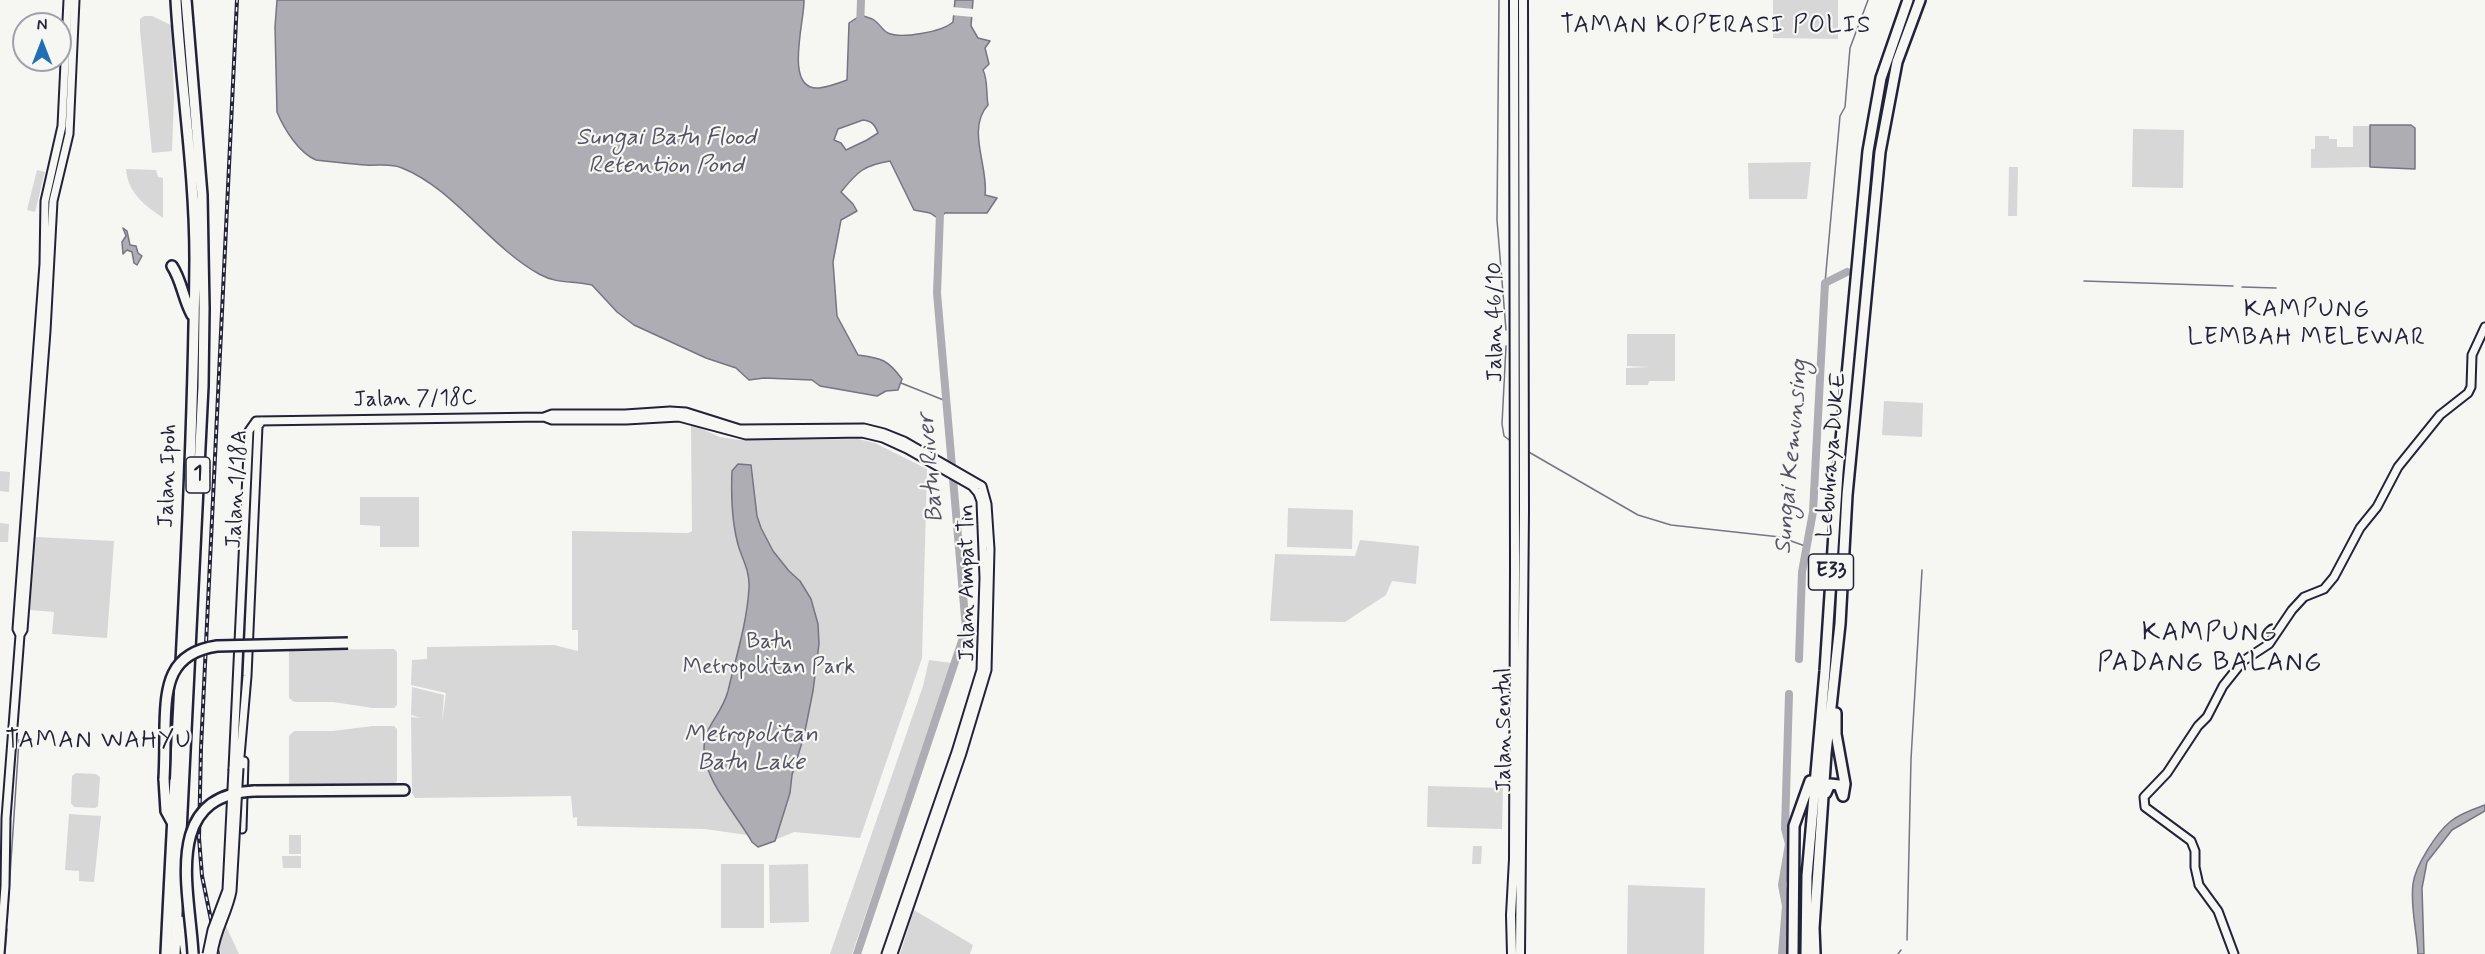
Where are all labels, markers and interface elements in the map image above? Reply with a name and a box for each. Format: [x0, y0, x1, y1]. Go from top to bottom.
north arrow [12, 12, 72, 72]
district label: TAMAN KOPERASI POLIS [1558, 13, 1874, 41]
text: N [37, 15, 47, 36]
water label: Sungai Batu Flood Retention Pond [576, 125, 756, 181]
street label: Jalan 46/10 [1483, 262, 1509, 382]
district label: KAMPUNG LEMBAH MELEWAR [2187, 297, 2427, 353]
water label: Sungai Kemunsing [1770, 359, 1816, 555]
street label: Lebuhraya DUKE [1813, 371, 1853, 539]
street label: Jalan 7/18C [353, 386, 477, 414]
water label: Batu River [913, 412, 951, 524]
street label: Jalan Ipoh [154, 424, 184, 528]
street label: Jalan 1/18A [222, 429, 254, 549]
road number: 1 [186, 457, 210, 493]
street label: Jalan Ampat Tin [955, 504, 981, 662]
road number: E33 [1808, 554, 1854, 590]
district label: KAMPUNG PADANG BALANG [2100, 619, 2320, 680]
park label: Batu Metropolitan Park [683, 630, 855, 682]
street label: Jalan Sentul [1492, 667, 1518, 793]
water label: Metropolitan Batu Lake [684, 722, 818, 778]
district label: TAMAN WAHYU [8, 728, 190, 756]

